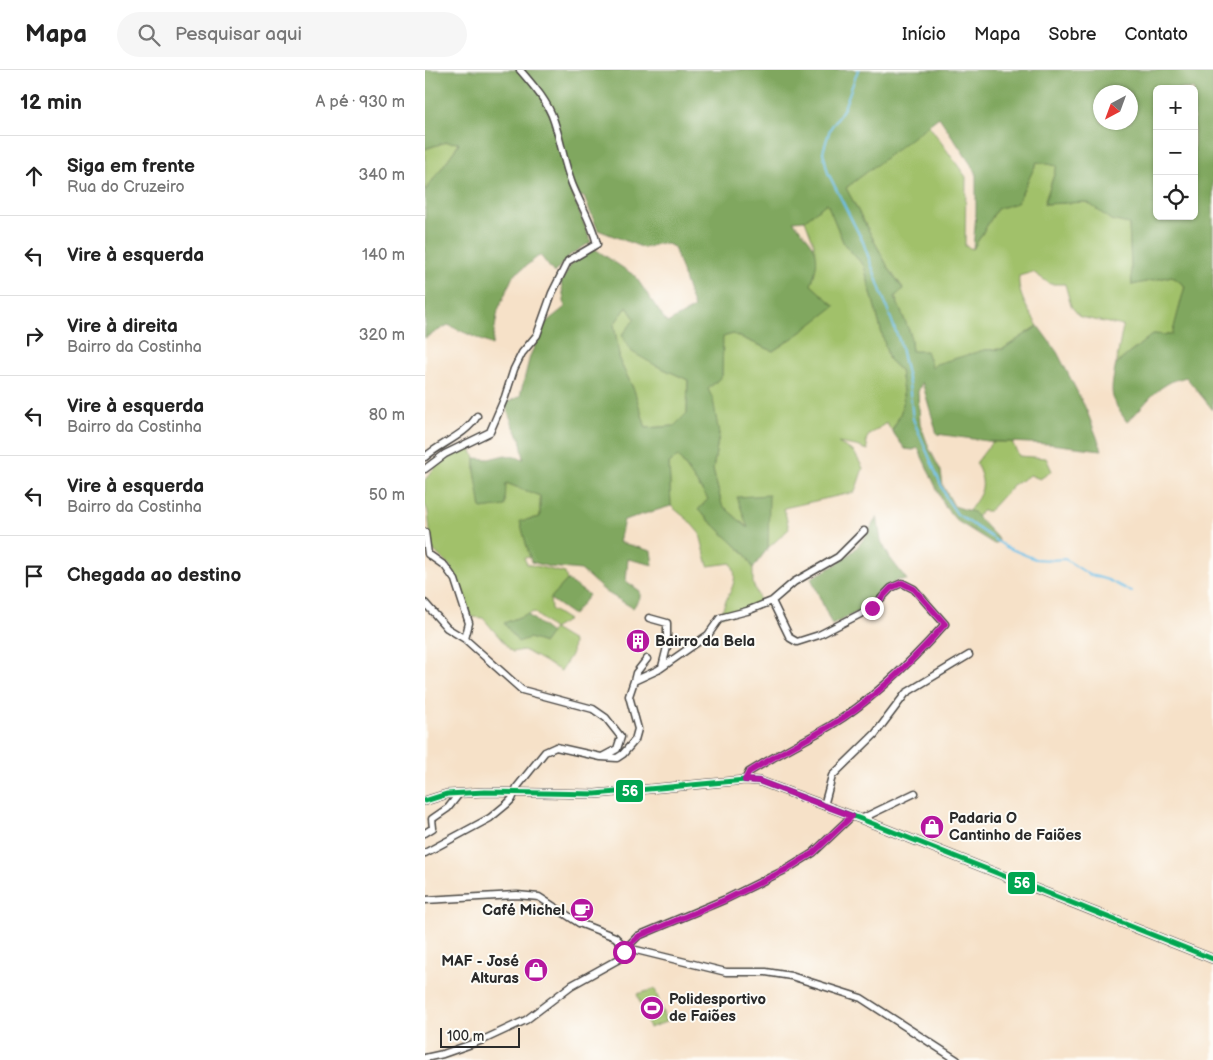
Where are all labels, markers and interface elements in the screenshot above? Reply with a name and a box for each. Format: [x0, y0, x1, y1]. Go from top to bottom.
search box [117, 12, 467, 57]
text: Mapa [25, 20, 87, 49]
icon: search [135, 21, 163, 49]
text: Pesquisar aqui [175, 23, 302, 46]
text: Início [902, 24, 946, 45]
text: Mapa [974, 24, 1020, 45]
text: Sobre [1048, 24, 1096, 45]
text: Contato [1124, 24, 1188, 45]
north arrow [1093, 85, 1138, 130]
map controls [1153, 85, 1198, 220]
button: + [1153, 85, 1198, 130]
text: 12 min [20, 90, 82, 115]
text: A pé · 930 m [316, 93, 405, 112]
button: − [1153, 130, 1198, 175]
text: Siga em frente [67, 155, 195, 178]
icon: ahead [20, 162, 48, 190]
text: 340 m [358, 166, 405, 185]
button: locate [1153, 175, 1198, 220]
text: Rua do Cruzeiro [67, 178, 185, 197]
icon: left [20, 242, 48, 270]
text: Vire à esquerda [67, 244, 204, 267]
text: 140 m [362, 246, 405, 265]
text: Vire à direita [67, 315, 178, 338]
icon: right [20, 322, 48, 350]
text: 320 m [359, 326, 405, 345]
text: Bairro da Costinha [67, 338, 202, 357]
text: Vire à esquerda [67, 395, 204, 418]
icon: left [20, 402, 48, 430]
text: 80 m [369, 406, 405, 425]
text: Bairro da Costinha [67, 418, 202, 437]
text: Vire à esquerda [67, 475, 204, 498]
icon: left [20, 482, 48, 510]
text: 50 m [369, 486, 405, 505]
text: Bairro da Costinha [67, 498, 202, 517]
icon: arrive [20, 562, 48, 590]
text: Chegada ao destino [67, 564, 241, 587]
route end [861, 597, 884, 620]
building icon: Bairro da Bela [625, 628, 651, 654]
place label: Bairro da Bela [655, 632, 755, 651]
line badge: 56 [615, 779, 644, 803]
text: 56 [622, 783, 638, 800]
place label: Padaria O Cantinho de Faiões [949, 809, 1081, 845]
shop icon: Padaria O Cantinho de Faiões [919, 814, 945, 840]
line badge: 56 [1007, 871, 1036, 895]
text: 56 [1014, 875, 1030, 892]
cafe icon: Café Michel [569, 897, 595, 923]
place label: Café Michel [482, 901, 565, 920]
route start [613, 941, 636, 964]
place label: MAF - José Alturas [441, 952, 519, 988]
shop icon: MAF - José Alturas [523, 957, 549, 983]
place label: Polidesportivo de Faiões [669, 990, 766, 1026]
sports icon: Polidesportivo de Faiões [639, 995, 665, 1021]
scale bar [440, 1025, 520, 1048]
text: 100 m [447, 1028, 484, 1045]

